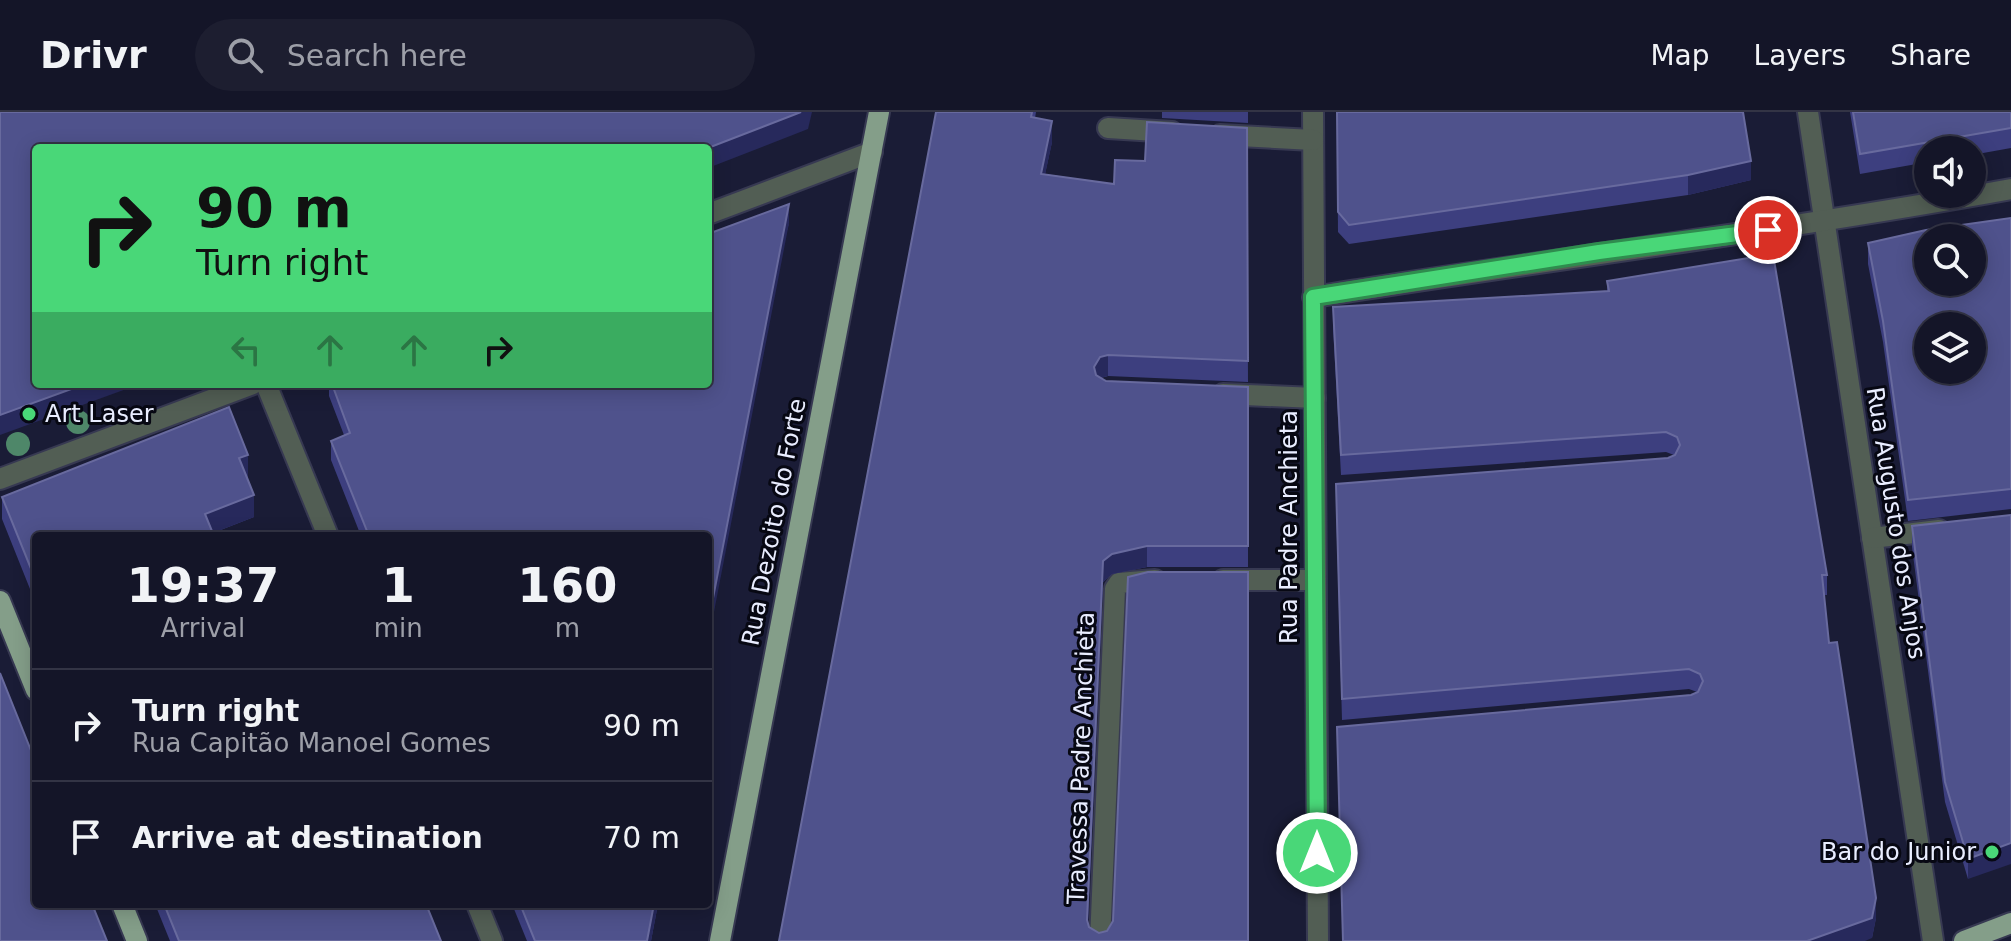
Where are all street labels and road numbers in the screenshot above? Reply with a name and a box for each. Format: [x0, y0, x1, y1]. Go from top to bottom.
street label: Rua Augusto dos Anjos [1861, 385, 1931, 661]
street label: Rua Dezoito do Forte [736, 396, 812, 648]
street label: Rua Padre Anchieta [1275, 410, 1303, 644]
street label: Travessa Padre Anchieta [1062, 611, 1100, 906]

